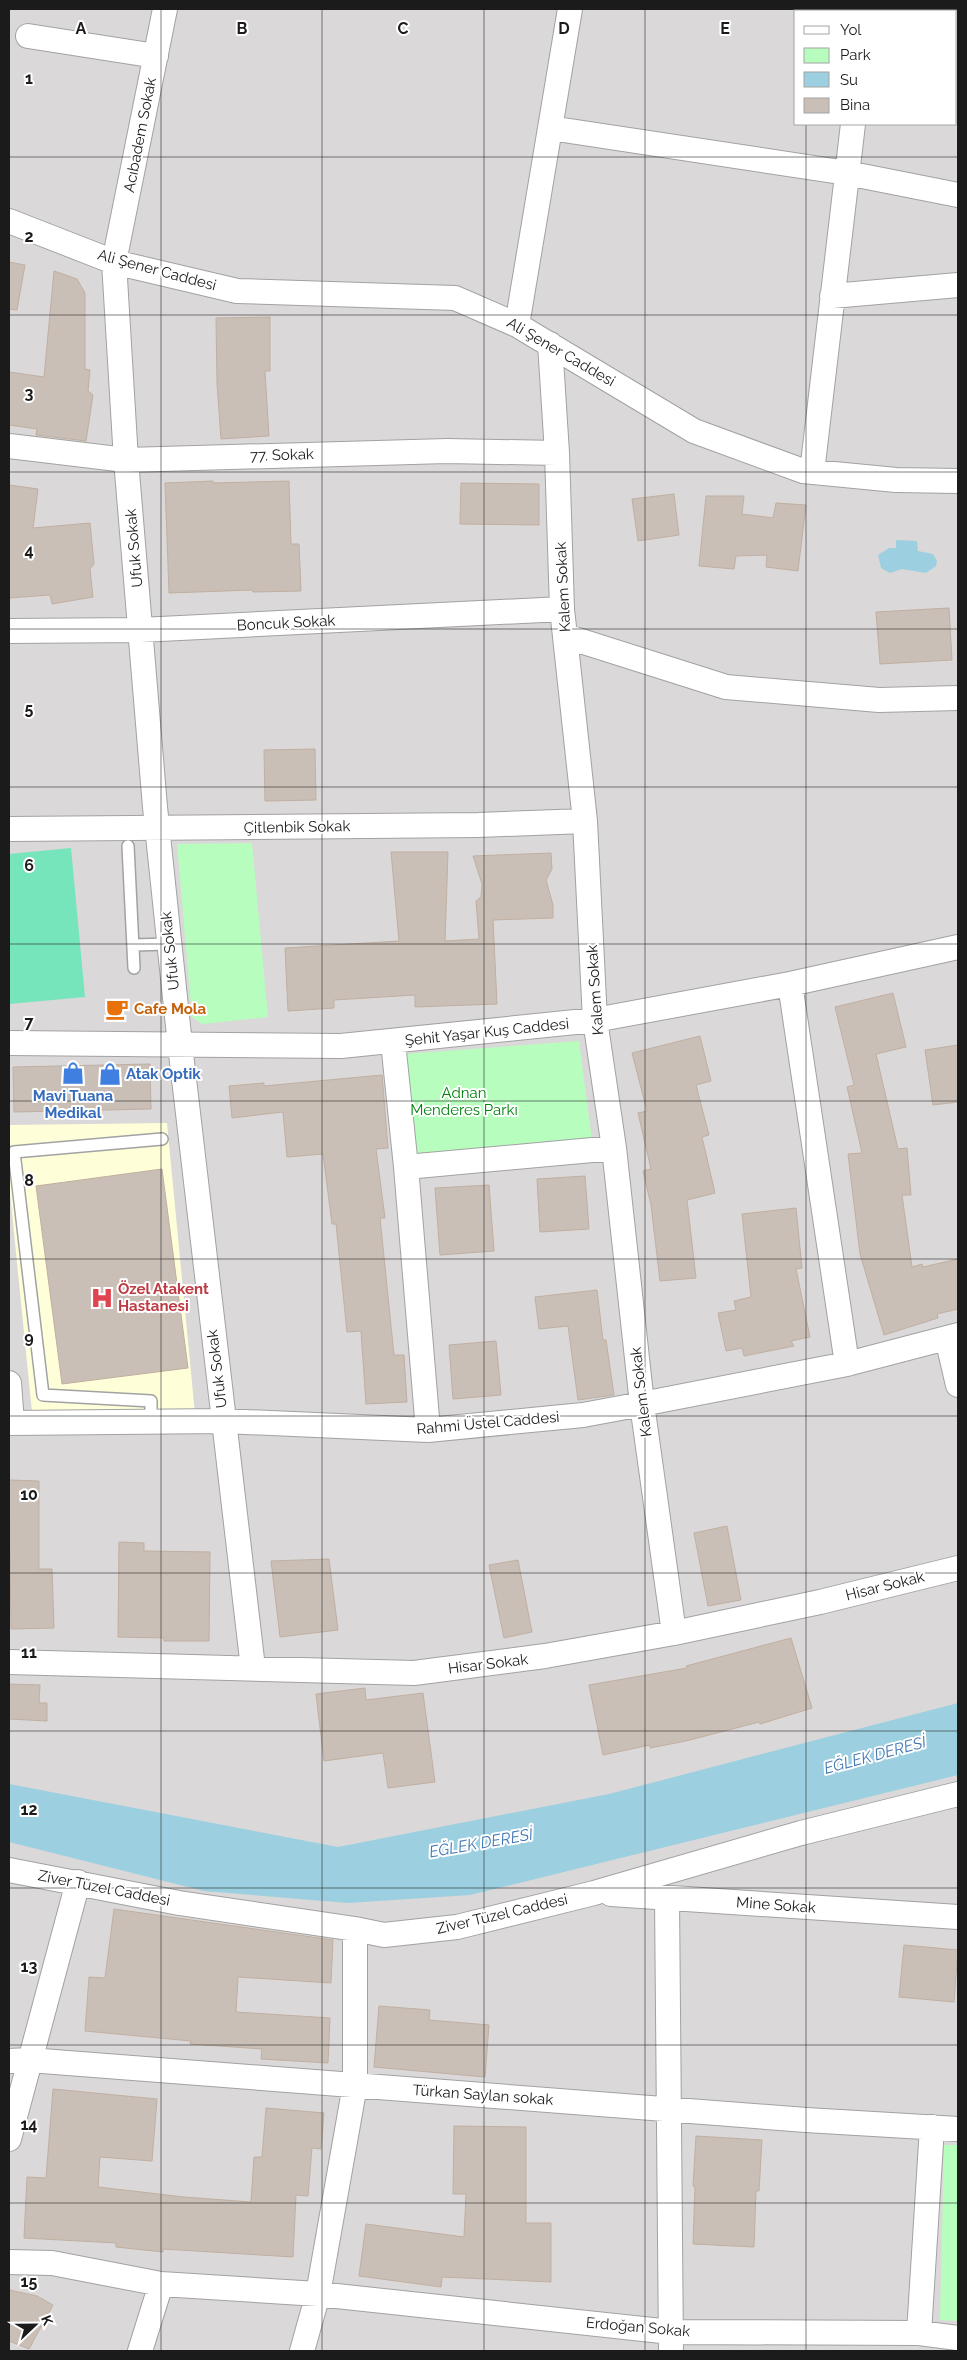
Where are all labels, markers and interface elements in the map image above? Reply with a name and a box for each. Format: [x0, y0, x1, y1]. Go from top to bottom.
legend [794, 10, 957, 125]
text: A [76, 19, 87, 38]
text: B [237, 19, 248, 38]
text: C [398, 19, 409, 38]
text: D [558, 19, 570, 38]
text: E [720, 19, 730, 38]
text: Yol [840, 21, 862, 39]
text: Park [840, 46, 871, 64]
text: 1 [25, 69, 33, 88]
text: Su [840, 71, 858, 89]
street label: Acıbadem Sokak [120, 76, 160, 194]
text: Bina [840, 96, 870, 114]
text: 2 [24, 227, 34, 246]
street label: Ali Şener Caddesi [96, 246, 218, 294]
street label: Ali Şener Caddesi [504, 314, 618, 390]
text: 3 [25, 384, 34, 403]
street label: 77. Sokak [250, 445, 314, 465]
street label: Ufuk Sokak [122, 508, 146, 588]
text: 4 [24, 541, 34, 560]
street label: Kalem Sokak [552, 541, 574, 633]
street label: Boncuk Sokak [236, 611, 336, 635]
text: 5 [25, 699, 34, 718]
street label: Çitlenbik Sokak [244, 817, 350, 837]
text: 6 [24, 856, 34, 875]
street label: Ufuk Sokak [157, 911, 183, 991]
street label: Kalem Sokak [583, 944, 607, 1036]
cafe icon: Cafe Mola [104, 996, 130, 1022]
place label: Cafe Mola [134, 1000, 207, 1018]
text: 7 [25, 1013, 34, 1032]
street label: Şehit Yaşar Kuş Caddesi [404, 1014, 570, 1050]
shop icon: Mavi Tuana Medikal [60, 1060, 86, 1086]
shop icon: Atak Optik [97, 1061, 123, 1087]
place label: Atak Optik [126, 1065, 201, 1083]
park label: Adnan Menderes Parkı [410, 1084, 518, 1119]
place label: Mavi Tuana Medikal [33, 1087, 114, 1122]
text: 8 [24, 1171, 34, 1190]
place label: Özel Atakent Hastanesi [118, 1280, 209, 1315]
hospital icon: Özel Atakent Hastanesi [89, 1285, 115, 1311]
text: 9 [24, 1328, 34, 1347]
street label: Ufuk Sokak [203, 1329, 231, 1409]
street label: Kalem Sokak [627, 1346, 655, 1438]
street label: Rahmi Üstel Caddesi [416, 1407, 560, 1438]
text: 10 [20, 1485, 38, 1504]
street label: Hisar Sokak [844, 1568, 926, 1604]
text: 11 [21, 1643, 37, 1662]
street label: Hisar Sokak [447, 1650, 529, 1678]
water label: EĞLEK DERESİ [822, 1731, 929, 1778]
text: 12 [21, 1800, 37, 1819]
water label: EĞLEK DERESİ [428, 1823, 535, 1861]
street label: Ziver Tüzel Caddesi [36, 1866, 172, 1910]
street label: Ziver Tüzel Caddesi [435, 1890, 569, 1938]
street label: Mine Sokak [736, 1893, 817, 1917]
text: 13 [21, 1957, 37, 1976]
street label: Türkan Saylan sokak [412, 2081, 554, 2109]
text: 14 [20, 2115, 38, 2134]
text: 15 [21, 2272, 38, 2291]
north arrow [10, 2300, 60, 2350]
text: K [38, 2313, 56, 2328]
street label: Erdoğan Sokak [585, 2313, 691, 2341]

